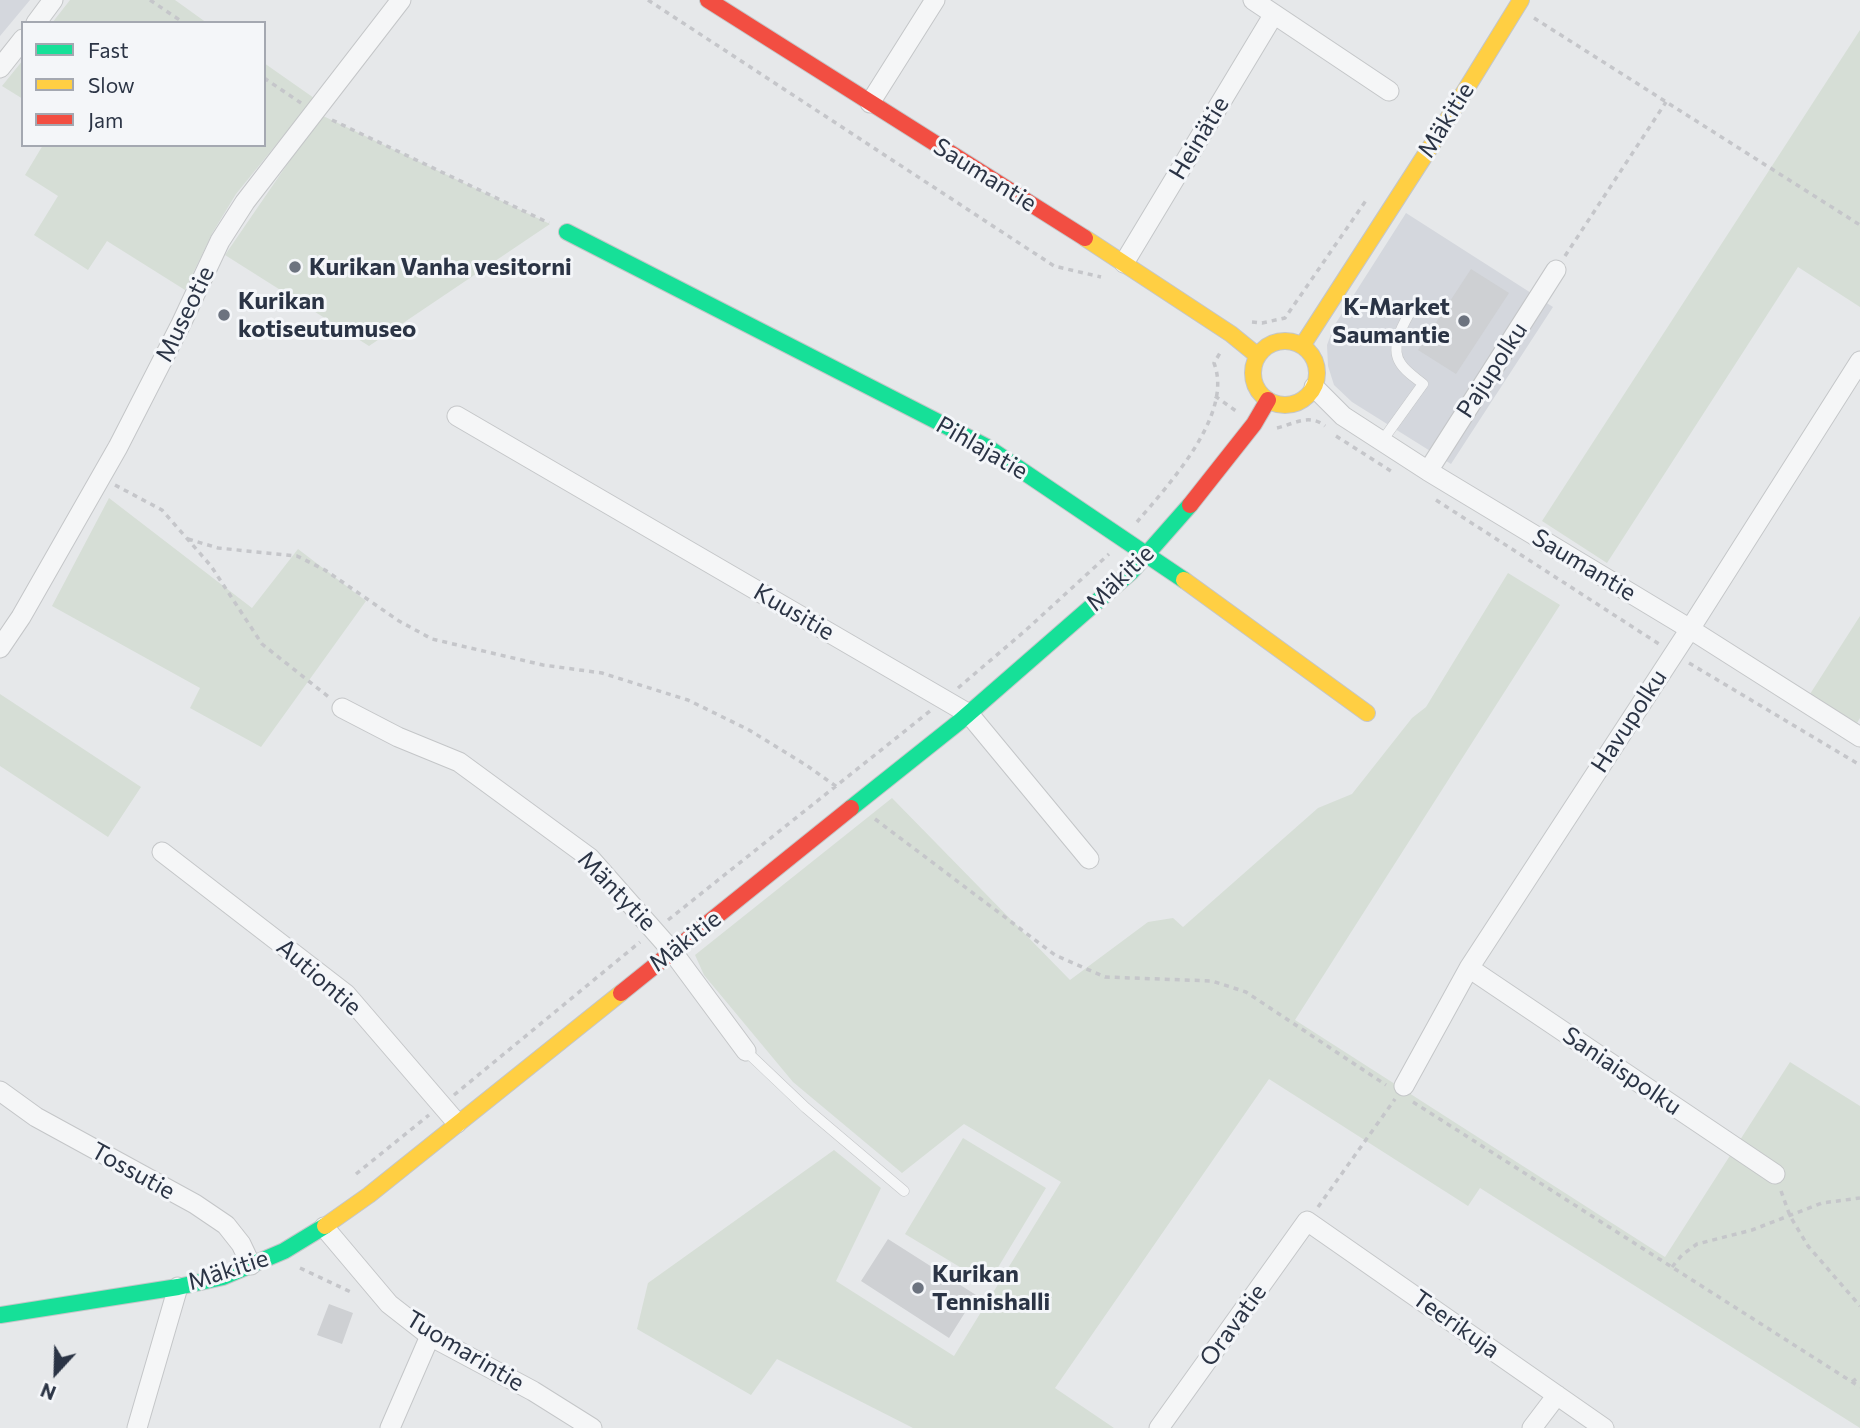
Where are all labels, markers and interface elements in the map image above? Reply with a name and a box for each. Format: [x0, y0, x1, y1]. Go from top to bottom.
legend [21, 21, 266, 147]
text: Fast [88, 37, 129, 62]
text: Slow [88, 72, 135, 97]
street label: Mäkitie [1412, 77, 1480, 163]
street label: Heinätie [1163, 91, 1235, 185]
text: Jam [88, 107, 123, 132]
street label: Saumantie [928, 132, 1042, 218]
place label: Kurikan Vanha vesitorni [309, 253, 572, 281]
marker: Kurikan Vanha vesitorni [287, 259, 303, 275]
street label: Museotie [150, 262, 220, 366]
place label: Kurikan kotiseutumuseo [238, 287, 416, 343]
place label: K-Market Saumantie [1332, 293, 1450, 349]
marker: Kurikan kotiseutumuseo [216, 307, 232, 323]
marker: K-Market Saumantie [1456, 313, 1472, 329]
street label: Pajupolku [1450, 317, 1534, 423]
street label: Pihlajatie [931, 410, 1033, 486]
street label: Saumantie [1527, 523, 1641, 607]
street label: Mäkitie [1080, 539, 1160, 617]
street label: Kuusitie [749, 577, 839, 647]
street label: Havupolku [1585, 664, 1673, 778]
street label: Mäntytie [572, 845, 662, 937]
street label: Mäkitie [643, 904, 727, 978]
street label: Autiontie [271, 933, 367, 1021]
street label: Saniaispolku [1557, 1021, 1687, 1121]
street label: Tossutie [86, 1136, 180, 1206]
street label: Mäkitie [184, 1243, 272, 1297]
place label: Kurikan Tennishalli [932, 1260, 1050, 1316]
street label: Oravatie [1194, 1278, 1272, 1372]
marker: Kurikan Tennishalli [910, 1280, 926, 1296]
street label: Teerikuja [1407, 1284, 1505, 1364]
street label: Tuomarintie [401, 1304, 529, 1398]
north arrow [21, 1337, 91, 1407]
text: N [37, 1379, 59, 1405]

